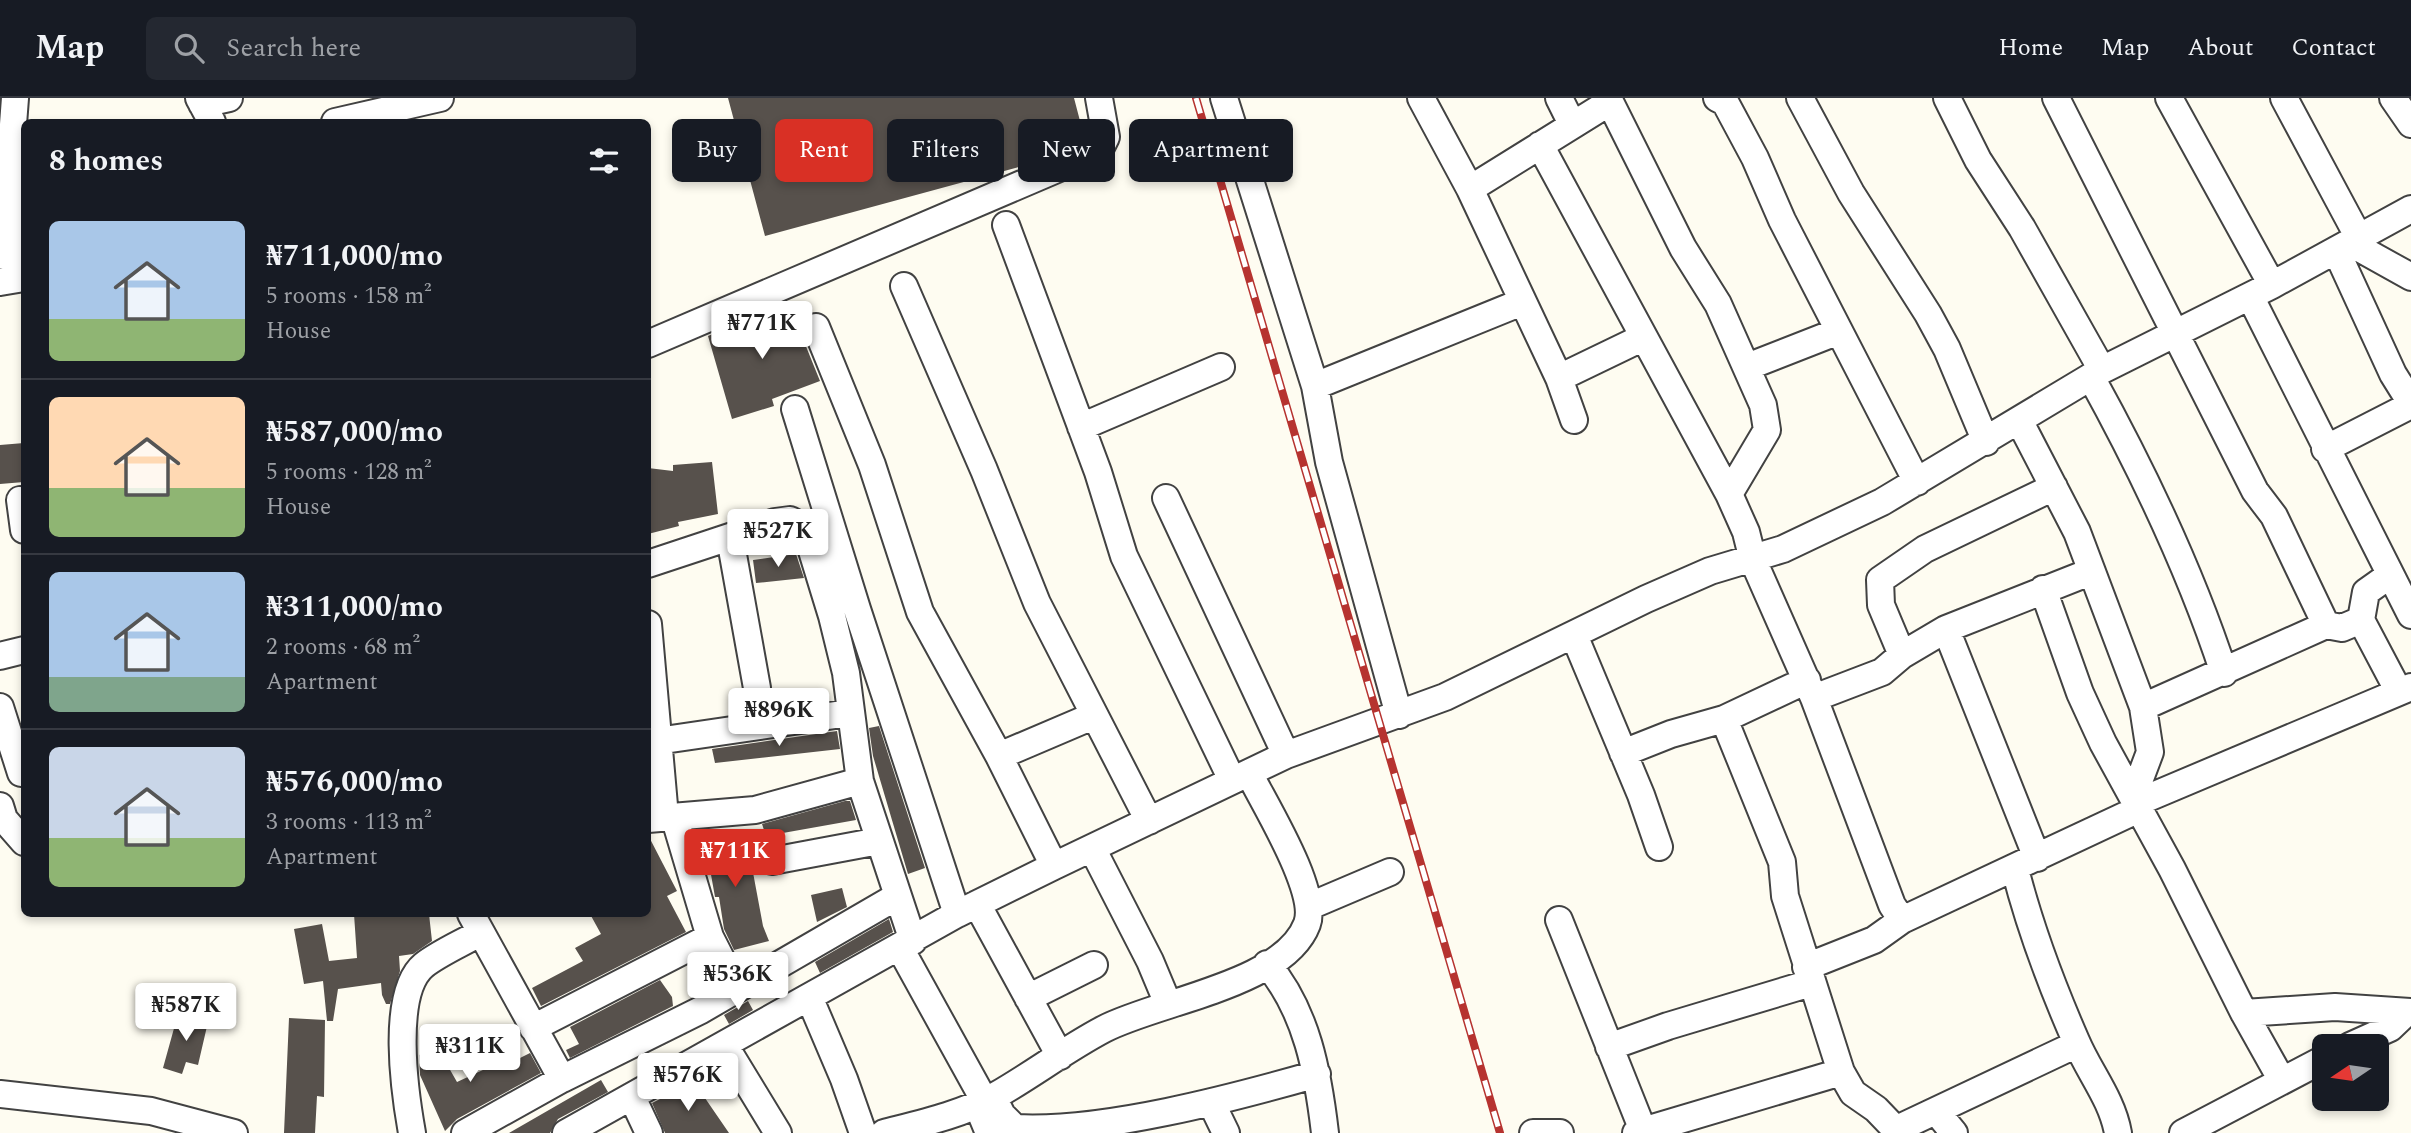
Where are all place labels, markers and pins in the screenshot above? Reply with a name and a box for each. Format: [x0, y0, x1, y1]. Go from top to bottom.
pin: ₦771K [713, 302, 811, 361]
pin: ₦527K [729, 510, 827, 569]
pin: ₦896K [730, 688, 828, 748]
pin: ₦711K [686, 830, 784, 889]
pin: ₦536K [689, 953, 787, 1012]
pin: ₦587K [137, 984, 235, 1043]
pin: ₦311K [421, 1024, 519, 1084]
pin: ₦576K [639, 1054, 737, 1113]

